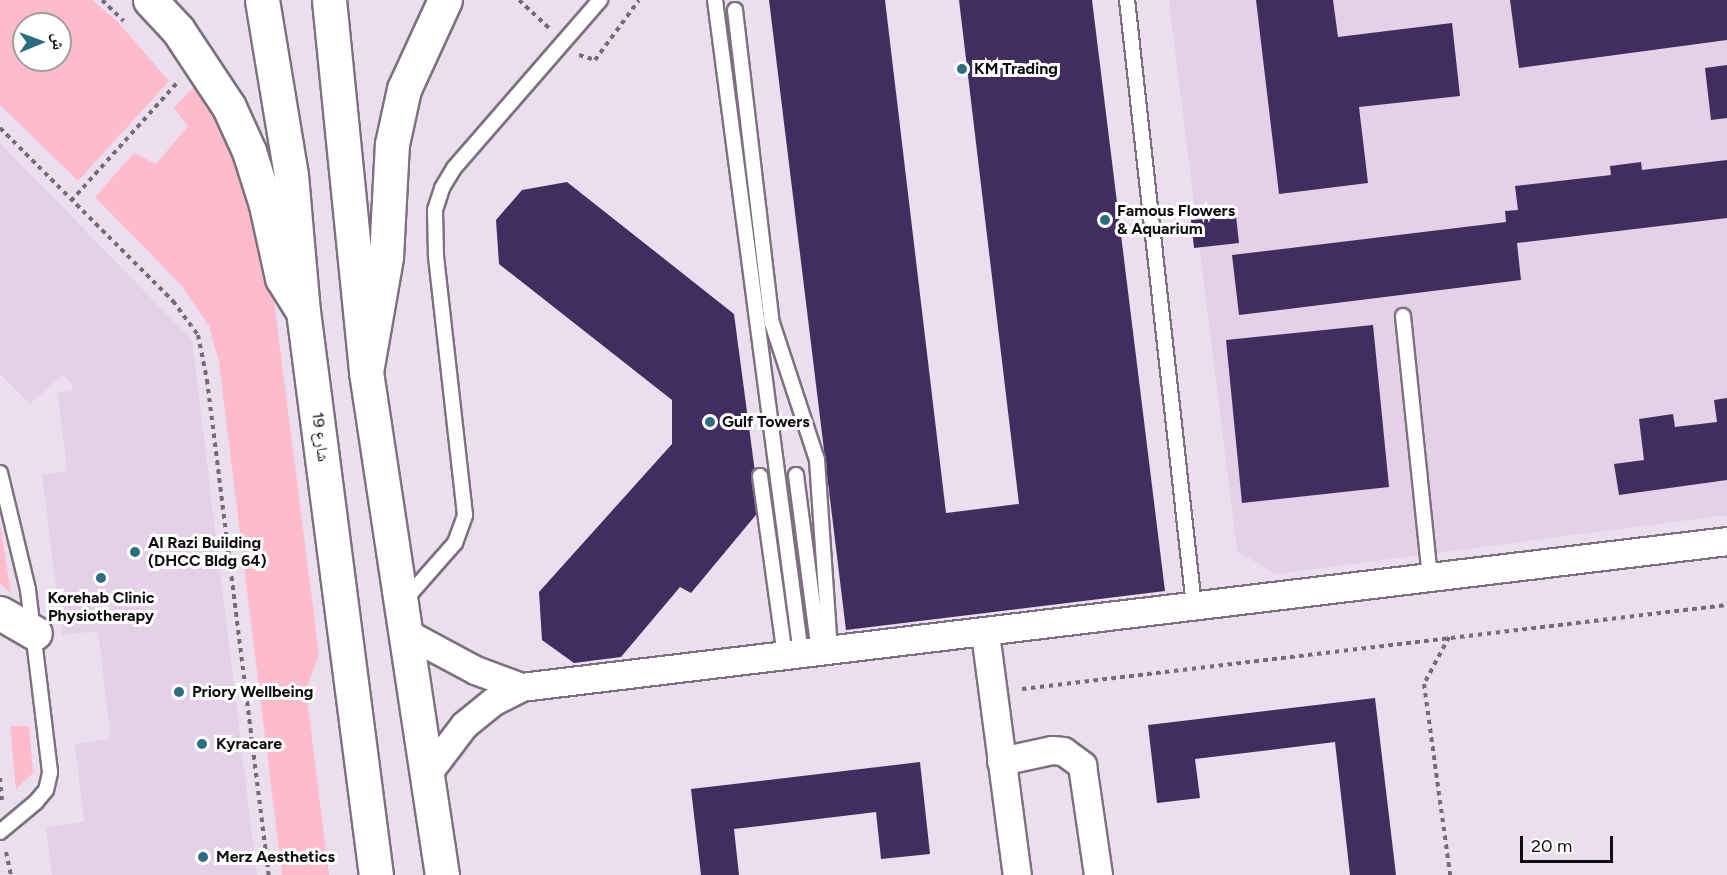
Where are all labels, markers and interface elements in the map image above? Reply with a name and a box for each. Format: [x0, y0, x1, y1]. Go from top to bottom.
north arrow [12, 12, 72, 72]
text: ش [49, 33, 68, 50]
place label: KM Trading [974, 59, 1058, 79]
marker: KM Trading [955, 62, 969, 76]
place label: Famous Flowers & Aquarium [1117, 201, 1235, 239]
marker: Famous Flowers & Aquarium [1098, 213, 1112, 227]
street label: شارع 19 [307, 411, 333, 463]
place label: Gulf Towers [722, 412, 810, 432]
marker: Gulf Towers [703, 415, 717, 429]
place label: Al Razi Building (DHCC Bldg 64) [148, 533, 267, 571]
marker: Al Razi Building (DHCC Bldg 64) [126, 543, 144, 561]
marker: Korehab Clinic Physiotherapy [92, 569, 110, 587]
place label: Korehab Clinic Physiotherapy [47, 588, 155, 626]
place label: Priory Wellbeing [192, 682, 313, 702]
marker: Priory Wellbeing [170, 683, 188, 701]
place label: Kyracare [216, 734, 282, 754]
marker: Kyracare [193, 735, 211, 753]
scale bar [1523, 824, 1616, 862]
text: 20 m [1531, 835, 1572, 857]
place label: Merz Aesthetics [216, 847, 335, 867]
marker: Merz Aesthetics [194, 848, 212, 866]

